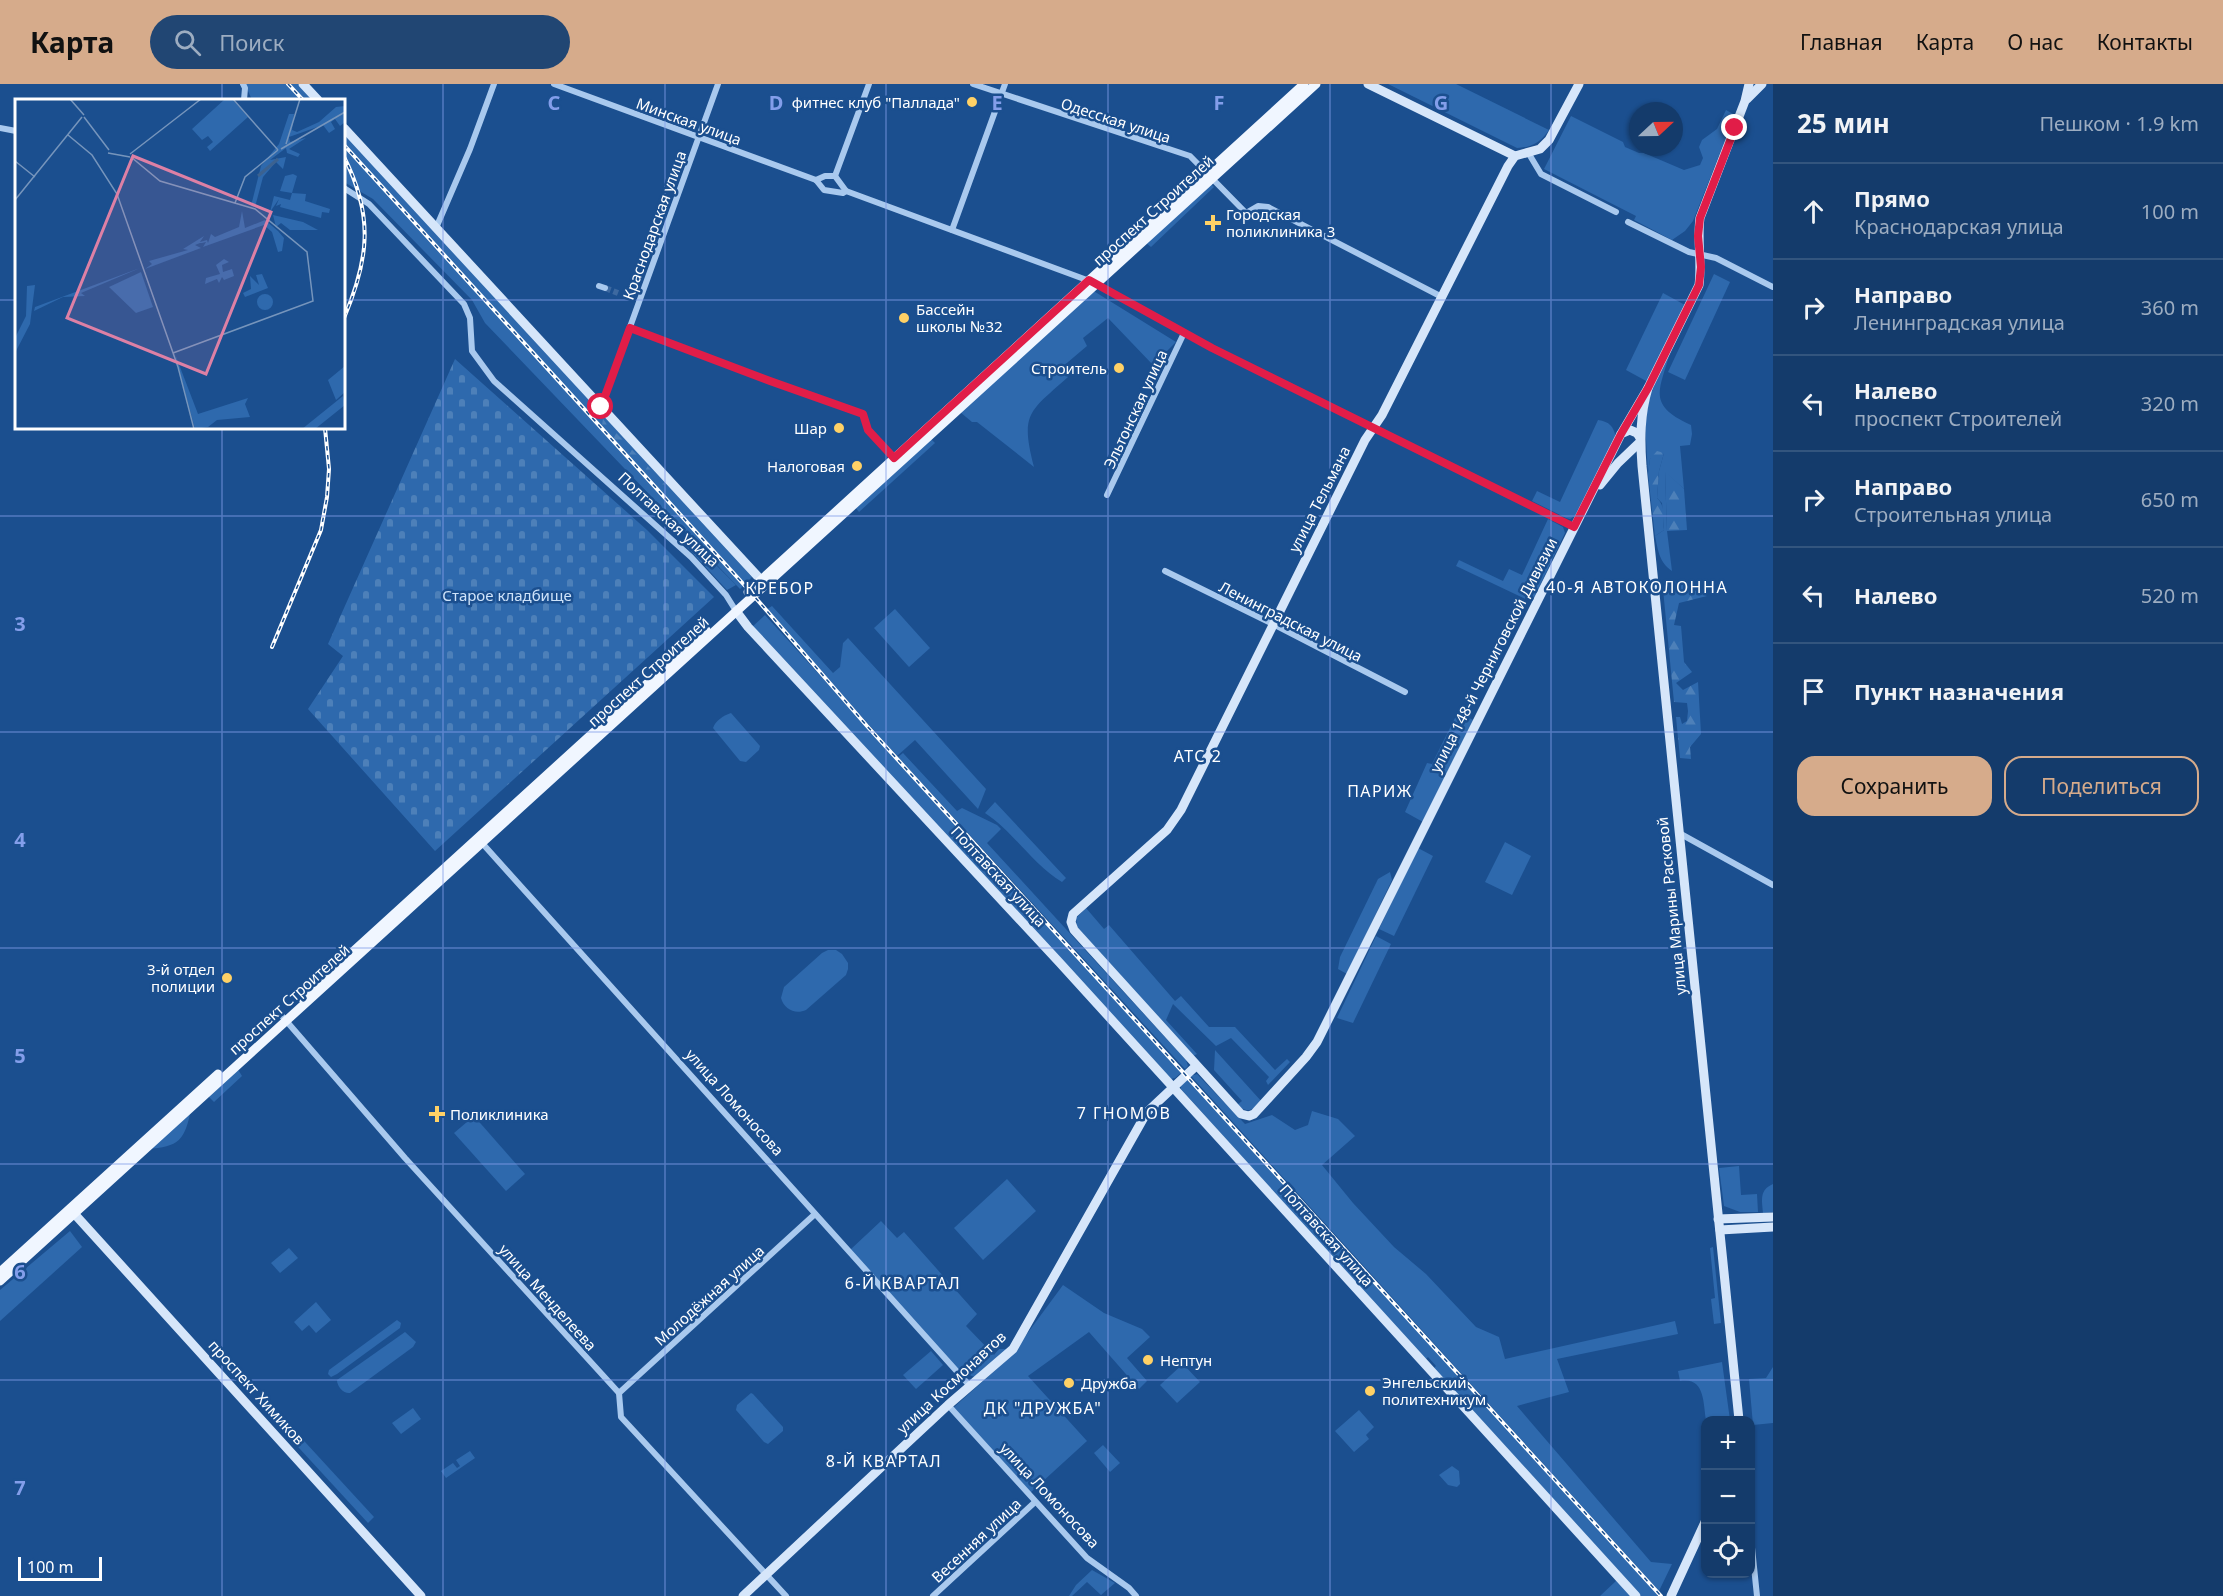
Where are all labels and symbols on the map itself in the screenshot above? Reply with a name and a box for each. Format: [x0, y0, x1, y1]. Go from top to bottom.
text: C [548, 89, 561, 116]
text: D [769, 89, 783, 116]
text: E [991, 89, 1003, 116]
text: F [1214, 89, 1224, 116]
text: G [1434, 89, 1448, 116]
place label: фитнес клуб "Паллада" [792, 92, 960, 112]
street label: Минская улица [634, 93, 744, 149]
street label: Одесская улица [1059, 93, 1173, 147]
marker: фитнес клуб "Паллада" [965, 95, 979, 109]
inset map [15, 99, 345, 429]
north arrow [1629, 102, 1683, 156]
route end [1721, 114, 1747, 140]
street label: Краснодарская улица [618, 148, 690, 302]
street label: проспект Строителей [1088, 150, 1218, 270]
place label: Городская поликлиника 3 [1226, 204, 1335, 241]
marker: Городская поликлиника 3 [1204, 214, 1222, 232]
place label: Бассейн школы №32 [916, 299, 1003, 336]
marker: Бассейн школы №32 [897, 311, 911, 325]
street label: Эльтонская улица [1099, 346, 1171, 472]
place label: Строитель [1031, 358, 1107, 378]
marker: Строитель [1112, 361, 1126, 375]
route start [587, 393, 613, 419]
place label: Шар [794, 418, 827, 438]
marker: Шар [832, 421, 846, 435]
street label: улица Тельмана [1284, 442, 1354, 556]
place label: Налоговая [767, 456, 845, 476]
marker: Налоговая [850, 459, 864, 473]
street label: Полтавская улица [614, 467, 724, 571]
street label: улица 148-й Черниговской Дивизии [1425, 534, 1561, 776]
street label: Ленинградская улица [1216, 576, 1366, 666]
district label: 40-Я АВТОКОЛОННА [1546, 576, 1728, 598]
district label: КРЕБОР [745, 577, 815, 599]
park label: Старое кладбище [442, 585, 572, 605]
text: 3 [14, 610, 26, 637]
street label: проспект Строителей [583, 611, 713, 731]
district label: АТС 2 [1174, 745, 1222, 767]
district label: ПАРИЖ [1347, 780, 1413, 802]
street label: улица Марины Расковой [1652, 816, 1690, 996]
street label: Полтавская улица [947, 821, 1051, 931]
text: 4 [14, 826, 26, 853]
street label: проспект Строителей [224, 939, 354, 1059]
place label: 3-й отдел полиции [147, 959, 215, 996]
marker: 3-й отдел полиции [220, 971, 234, 985]
text: 5 [14, 1042, 26, 1069]
street label: улица Ломоносова [682, 1044, 788, 1160]
district label: 7 ГНОМОВ [1077, 1102, 1171, 1124]
place label: Поликлиника [450, 1104, 549, 1124]
marker: Поликлиника [428, 1105, 446, 1123]
street label: Полтавская улица [1276, 1180, 1378, 1290]
street label: улица Менделеева [495, 1239, 601, 1355]
street label: Молодёжная улица [650, 1240, 768, 1350]
text: 6 [14, 1258, 26, 1285]
district label: 6-Й КВАРТАЛ [845, 1272, 961, 1294]
street label: улица Космонавтов [892, 1326, 1010, 1438]
street label: проспект Химиков [204, 1335, 310, 1449]
place label: Нептун [1160, 1350, 1212, 1370]
marker: Нептун [1141, 1353, 1155, 1367]
place label: Энгельский политехникум [1382, 1372, 1486, 1409]
place label: Дружба [1081, 1373, 1137, 1393]
marker: Дружба [1062, 1376, 1076, 1390]
marker: Энгельский политехникум [1363, 1384, 1377, 1398]
district label: ДК "ДРУЖБА" [984, 1397, 1102, 1419]
street label: улица Ломоносова [996, 1438, 1104, 1552]
district label: 8-Й КВАРТАЛ [826, 1450, 942, 1472]
text: 7 [14, 1474, 26, 1501]
street label: Весенняя улица [927, 1493, 1025, 1587]
scale bar [18, 1554, 102, 1582]

